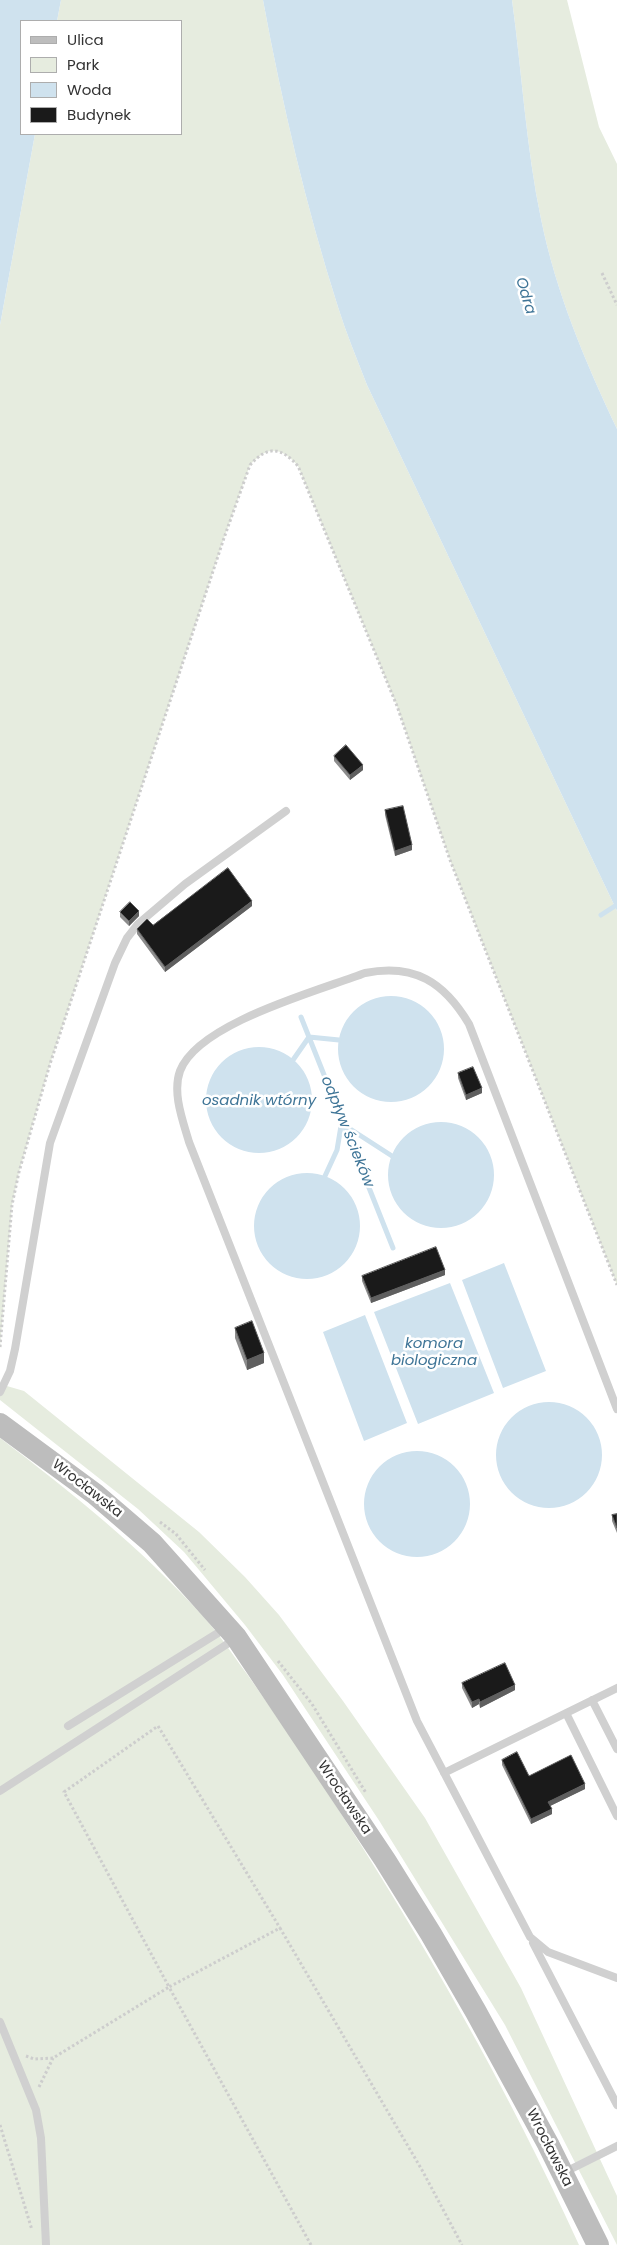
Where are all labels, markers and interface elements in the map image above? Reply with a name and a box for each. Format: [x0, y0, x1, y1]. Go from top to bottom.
legend [20, 20, 182, 135]
text: Ulica [67, 29, 104, 50]
text: Park [67, 54, 99, 75]
text: Woda [67, 79, 112, 100]
text: Budynek [67, 104, 131, 125]
water label: Odra [511, 275, 539, 317]
water label: odpływ ścieków [316, 1074, 378, 1190]
water label: osadnik wtórny [202, 1092, 316, 1110]
water label: komora biologiczna [391, 1335, 477, 1370]
street label: Wrocławska [48, 1456, 126, 1522]
street label: Wrocławska [313, 1758, 375, 1838]
street label: Wrocławska [522, 2106, 576, 2190]

